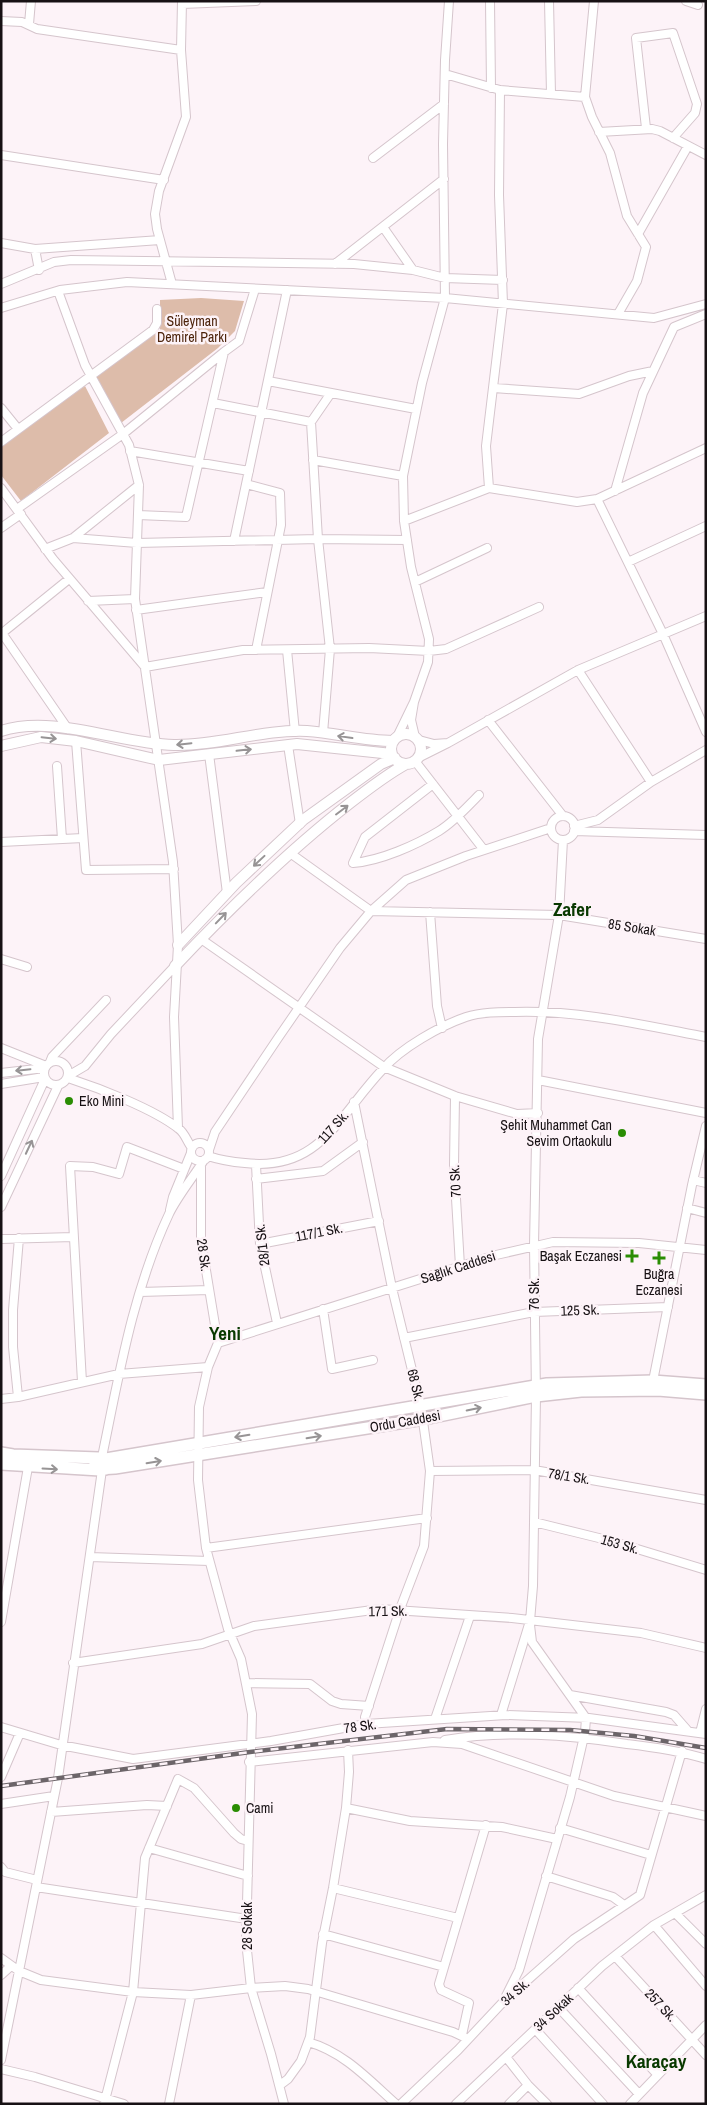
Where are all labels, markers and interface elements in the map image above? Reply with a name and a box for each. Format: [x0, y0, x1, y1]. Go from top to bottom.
park label: Süleyman Demirel Parkı [157, 312, 227, 346]
one-way arrow [337, 731, 353, 741]
one-way arrow [41, 733, 57, 743]
one-way arrow [176, 739, 192, 749]
one-way arrow [235, 745, 251, 755]
one-way arrow [335, 804, 348, 815]
one-way arrow [253, 855, 265, 867]
district label: Zafer [553, 896, 591, 922]
one-way arrow [215, 912, 227, 924]
street label: 85 Sokak [607, 914, 657, 940]
one-way arrow [15, 1066, 31, 1075]
place label: Eko Mini [79, 1092, 124, 1110]
marker: Eko Mini [63, 1095, 75, 1107]
street label: 117 Sk. [314, 1107, 352, 1147]
place label: Şehit Muhammet Can Sevim Ortaokulu [500, 1116, 612, 1150]
marker: Şehit Muhammet Can Sevim Ortaokulu [616, 1127, 628, 1139]
one-way arrow [25, 1140, 35, 1155]
street label: 70 Sk. [445, 1164, 465, 1198]
street label: 117/1 Sk. [294, 1219, 344, 1245]
street label: 28/1 Sk. [250, 1223, 274, 1267]
street label: 28 Sk. [193, 1238, 215, 1272]
street label: Sağlık Caddesi [418, 1246, 498, 1288]
place label: Başak Eczanesi [540, 1247, 622, 1265]
marker: Başak Eczanesi [626, 1250, 638, 1262]
marker: Buğra Eczanesi [653, 1252, 665, 1264]
place label: Buğra Eczanesi [635, 1265, 683, 1299]
street label: 76 Sk. [525, 1278, 543, 1310]
street label: 125 Sk. [560, 1300, 600, 1320]
district label: Yeni [209, 1320, 241, 1346]
street label: 68 Sk. [403, 1367, 429, 1403]
one-way arrow [466, 1403, 482, 1413]
street label: Ordu Caddesi [368, 1406, 442, 1436]
one-way arrow [306, 1431, 322, 1441]
one-way arrow [234, 1432, 250, 1442]
one-way arrow [145, 1457, 161, 1467]
one-way arrow [41, 1464, 57, 1473]
street label: 78/1 Sk. [547, 1464, 591, 1488]
street label: 153 Sk. [599, 1530, 641, 1558]
street label: 171 Sk. [368, 1602, 408, 1620]
street label: 78 Sk. [343, 1715, 377, 1737]
place label: Cami [246, 1799, 273, 1817]
marker: Cami [230, 1802, 242, 1814]
street label: 28 Sokak [238, 1902, 256, 1950]
street label: 34 Sk. [497, 1974, 533, 2010]
street label: 257 Sk. [641, 1985, 681, 2025]
street label: 34 Sokak [529, 1989, 577, 2035]
district label: Karaçay [626, 2048, 687, 2074]

